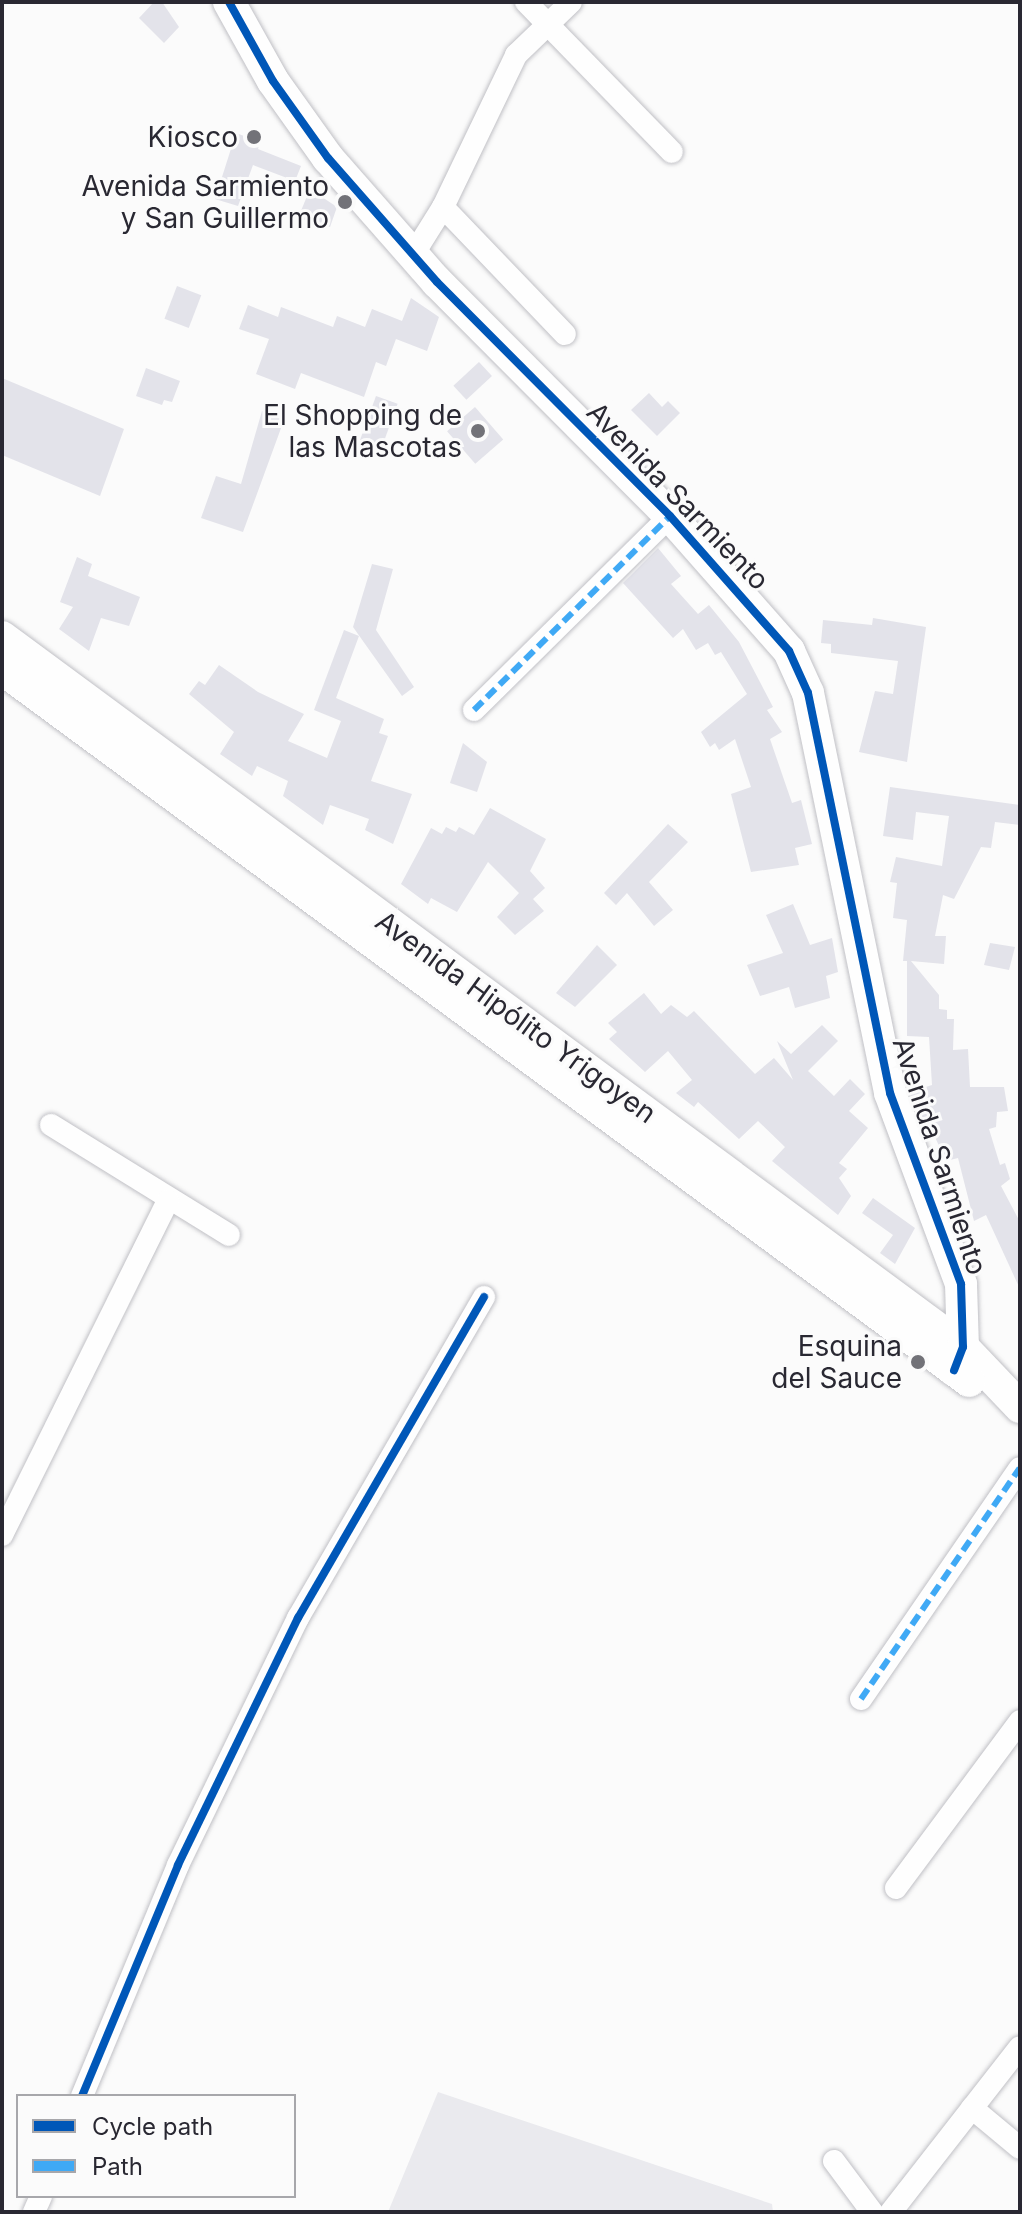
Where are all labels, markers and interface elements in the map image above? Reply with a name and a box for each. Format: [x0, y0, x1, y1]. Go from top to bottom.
place label: Kiosco [148, 120, 238, 154]
marker: Kiosco [245, 128, 263, 146]
place label: Avenida Sarmiento y San Guillermo [81, 169, 329, 235]
marker: Avenida Sarmiento y San Guillermo [336, 193, 354, 211]
street label: Avenida Sarmiento [580, 395, 776, 597]
place label: El Shopping de las Mascotas [263, 398, 462, 464]
marker: El Shopping de las Mascotas [469, 422, 487, 440]
street label: Avenida Hipólito Yrigoyen [369, 904, 663, 1130]
street label: Avenida Sarmiento [886, 1033, 994, 1279]
place label: Esquina del Sauce [771, 1329, 902, 1395]
marker: Esquina del Sauce [909, 1353, 927, 1371]
legend [16, 2094, 296, 2198]
text: Cycle path [92, 2112, 213, 2141]
text: Path [92, 2152, 143, 2181]

